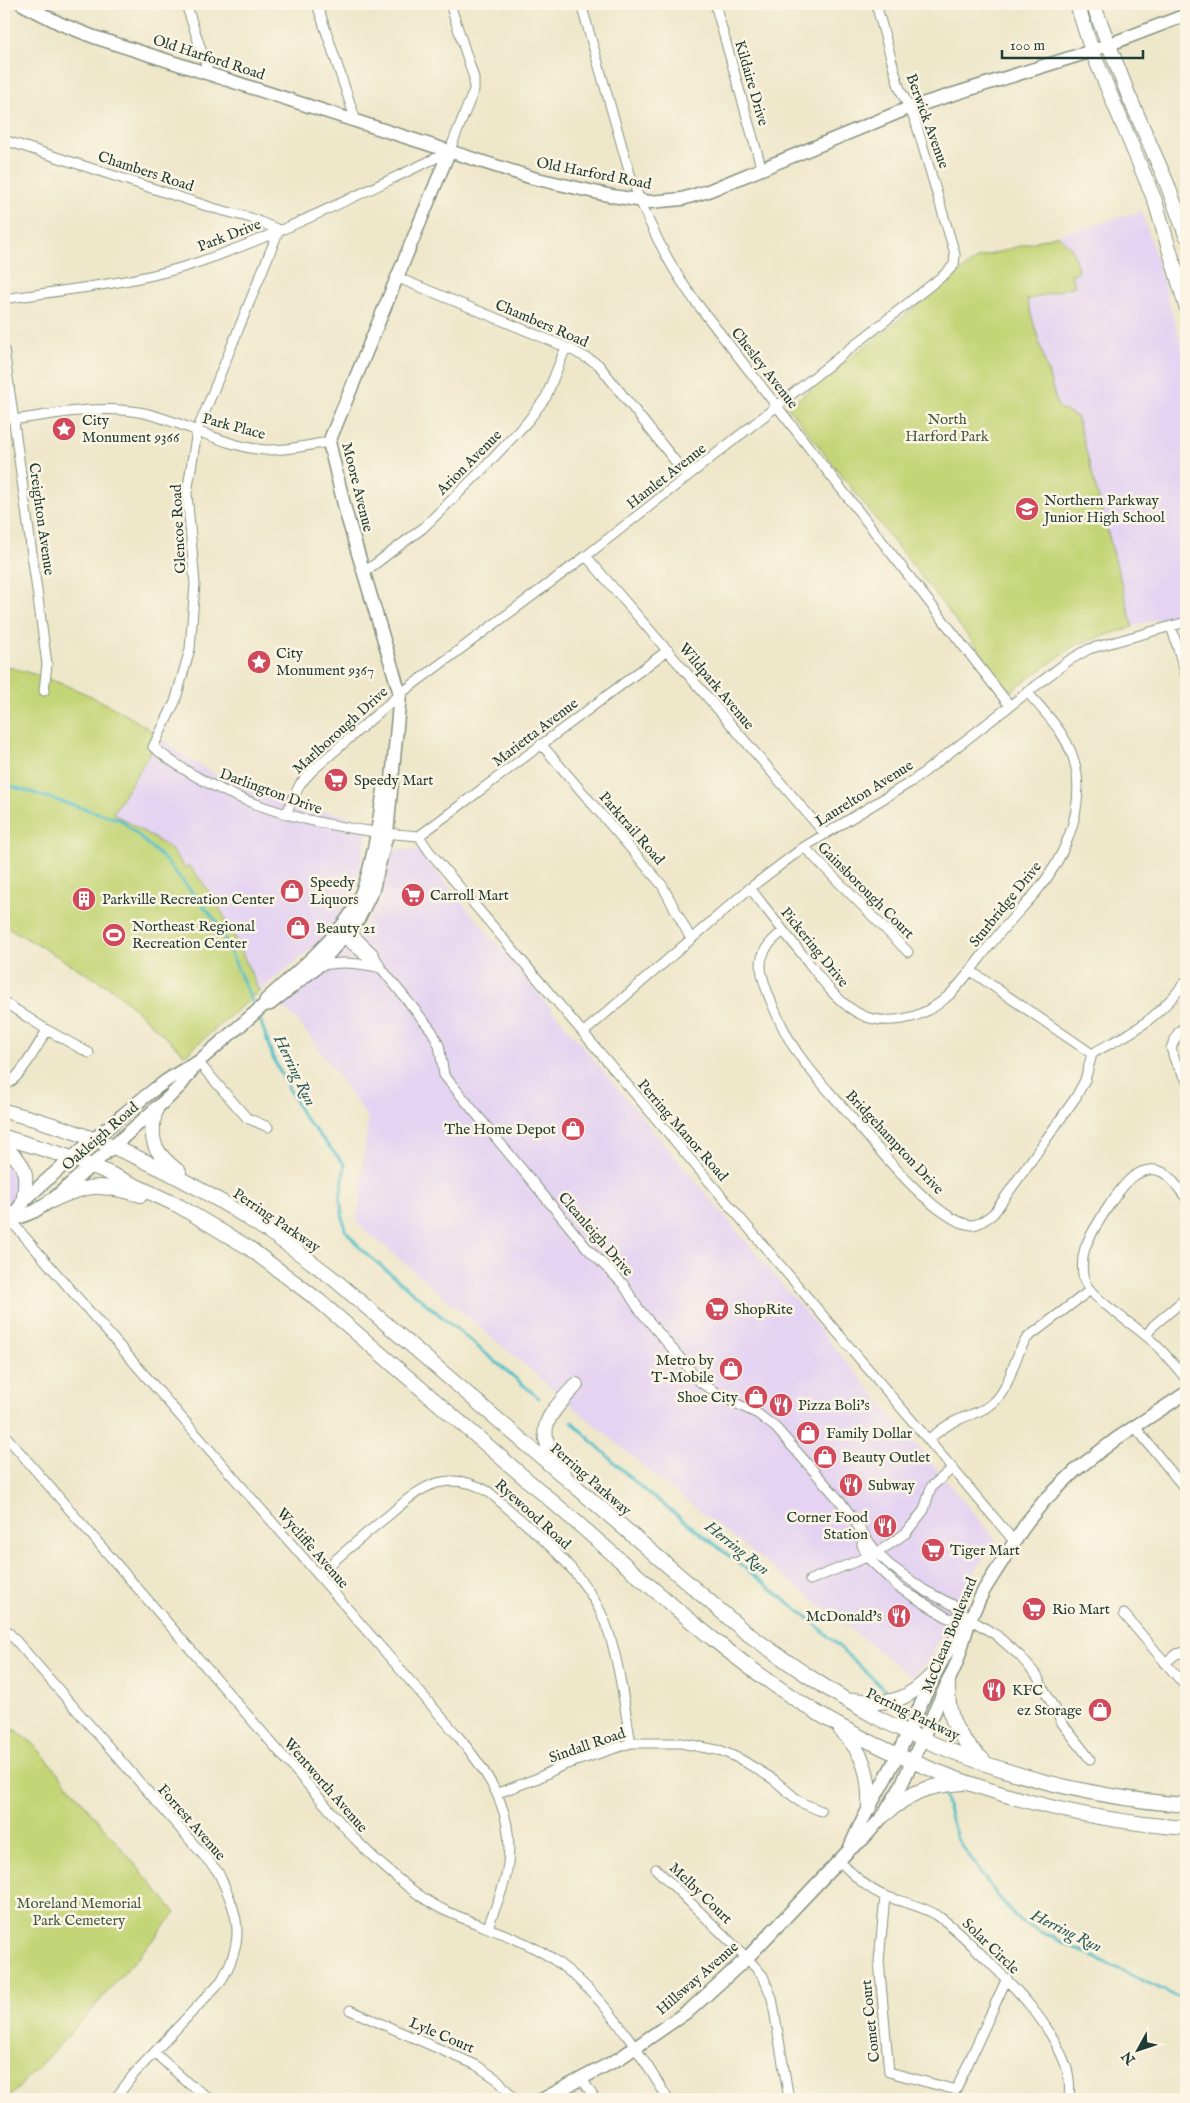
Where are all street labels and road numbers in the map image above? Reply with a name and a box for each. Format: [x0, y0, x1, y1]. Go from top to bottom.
street label: Old Harford Road [150, 30, 268, 85]
street label: Kildaire Drive [730, 38, 773, 128]
street label: Berwick Avenue [902, 71, 954, 171]
street label: Chambers Road [96, 147, 197, 196]
street label: Old Harford Road [535, 153, 654, 194]
street label: Park Drive [195, 215, 264, 256]
street label: Chambers Road [492, 295, 592, 352]
street label: Chesley Avenue [727, 324, 802, 413]
street label: Park Place [200, 409, 268, 444]
street label: Arion Avenue [432, 426, 506, 500]
street label: Hamlet Avenue [623, 439, 710, 513]
street label: Moore Avenue [337, 440, 378, 534]
street label: Creighton Avenue [24, 462, 59, 577]
street label: Glencoe Road [167, 483, 190, 574]
street label: Wildpark Avenue [675, 639, 759, 734]
street label: Marlborough Drive [289, 682, 392, 778]
street label: Marietta Avenue [489, 694, 582, 771]
street label: Laurelton Avenue [812, 756, 917, 831]
street label: Darlington Drive [217, 764, 325, 819]
street label: Parktrail Road [595, 788, 669, 870]
street label: Gainsborough Court [813, 838, 918, 943]
street label: Sturbridge Drive [965, 858, 1046, 951]
street label: Pickering Drive [776, 903, 853, 991]
street label: Perring Manor Road [633, 1075, 733, 1186]
street label: Bridgehampton Drive [841, 1086, 948, 1199]
street label: Oakleigh Road [58, 1097, 143, 1175]
street label: Perring Parkway [229, 1184, 325, 1257]
street label: Cleanleigh Drive [554, 1188, 637, 1280]
street label: Perring Parkway [546, 1439, 636, 1520]
street label: Ryewood Road [491, 1475, 575, 1554]
street label: Wycliffe Avenue [272, 1504, 353, 1593]
street label: McClean Boulevard [918, 1574, 982, 1696]
street label: Perring Parkway [863, 1684, 963, 1746]
street label: Sindall Road [546, 1723, 629, 1767]
street label: Wentworth Avenue [279, 1734, 372, 1837]
street label: Forrest Avenue [153, 1780, 230, 1864]
street label: Melby Court [665, 1859, 736, 1928]
street label: Solar Circle [958, 1914, 1023, 1978]
street label: Hillsway Avenue [652, 1937, 743, 2019]
street label: Comet Court [857, 1979, 884, 2063]
street label: Lyle Court [406, 2013, 477, 2058]

